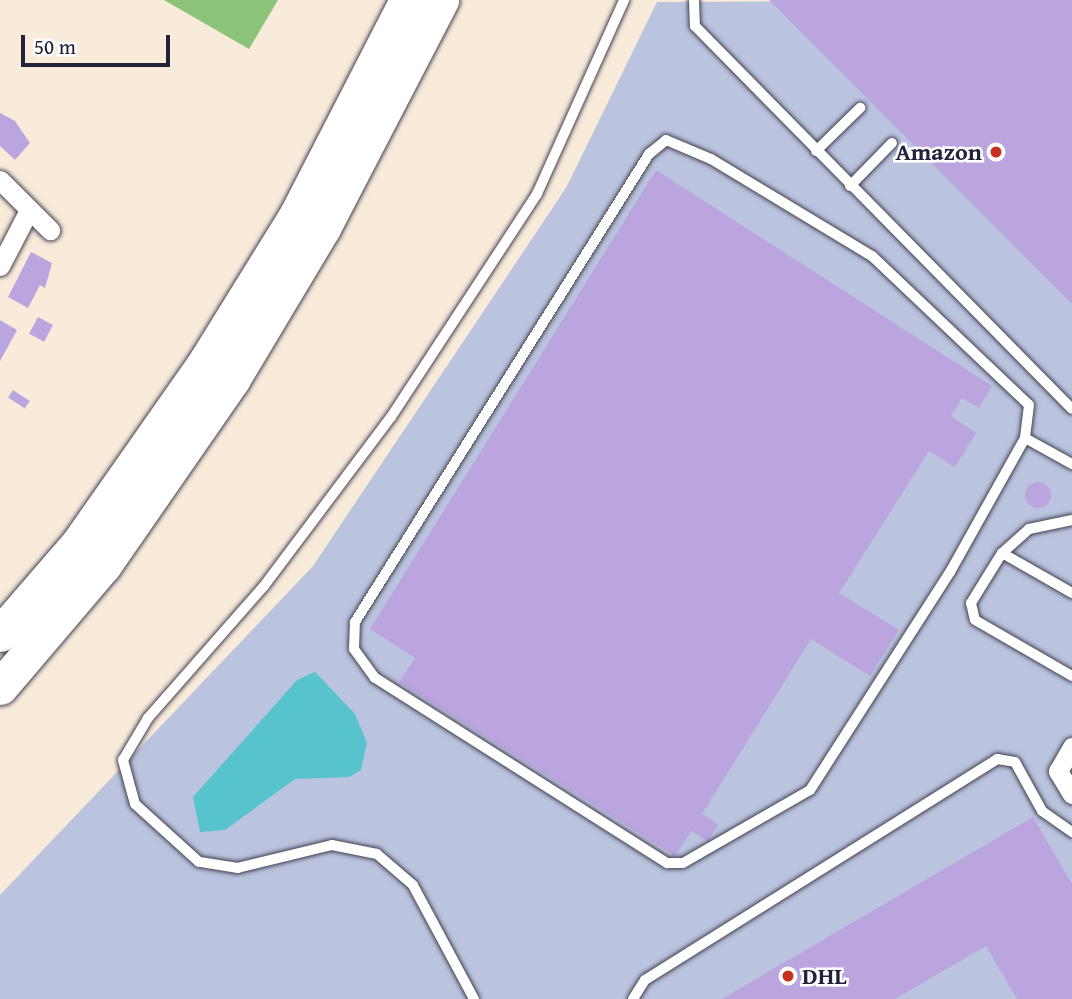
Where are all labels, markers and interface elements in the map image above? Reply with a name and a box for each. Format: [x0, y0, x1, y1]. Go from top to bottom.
scale bar [24, 21, 173, 65]
text: 50 m [34, 31, 76, 62]
place label: Amazon [895, 138, 982, 166]
marker: Amazon [988, 144, 1004, 160]
place label: DHL [802, 962, 847, 990]
marker: DHL [780, 968, 796, 984]

